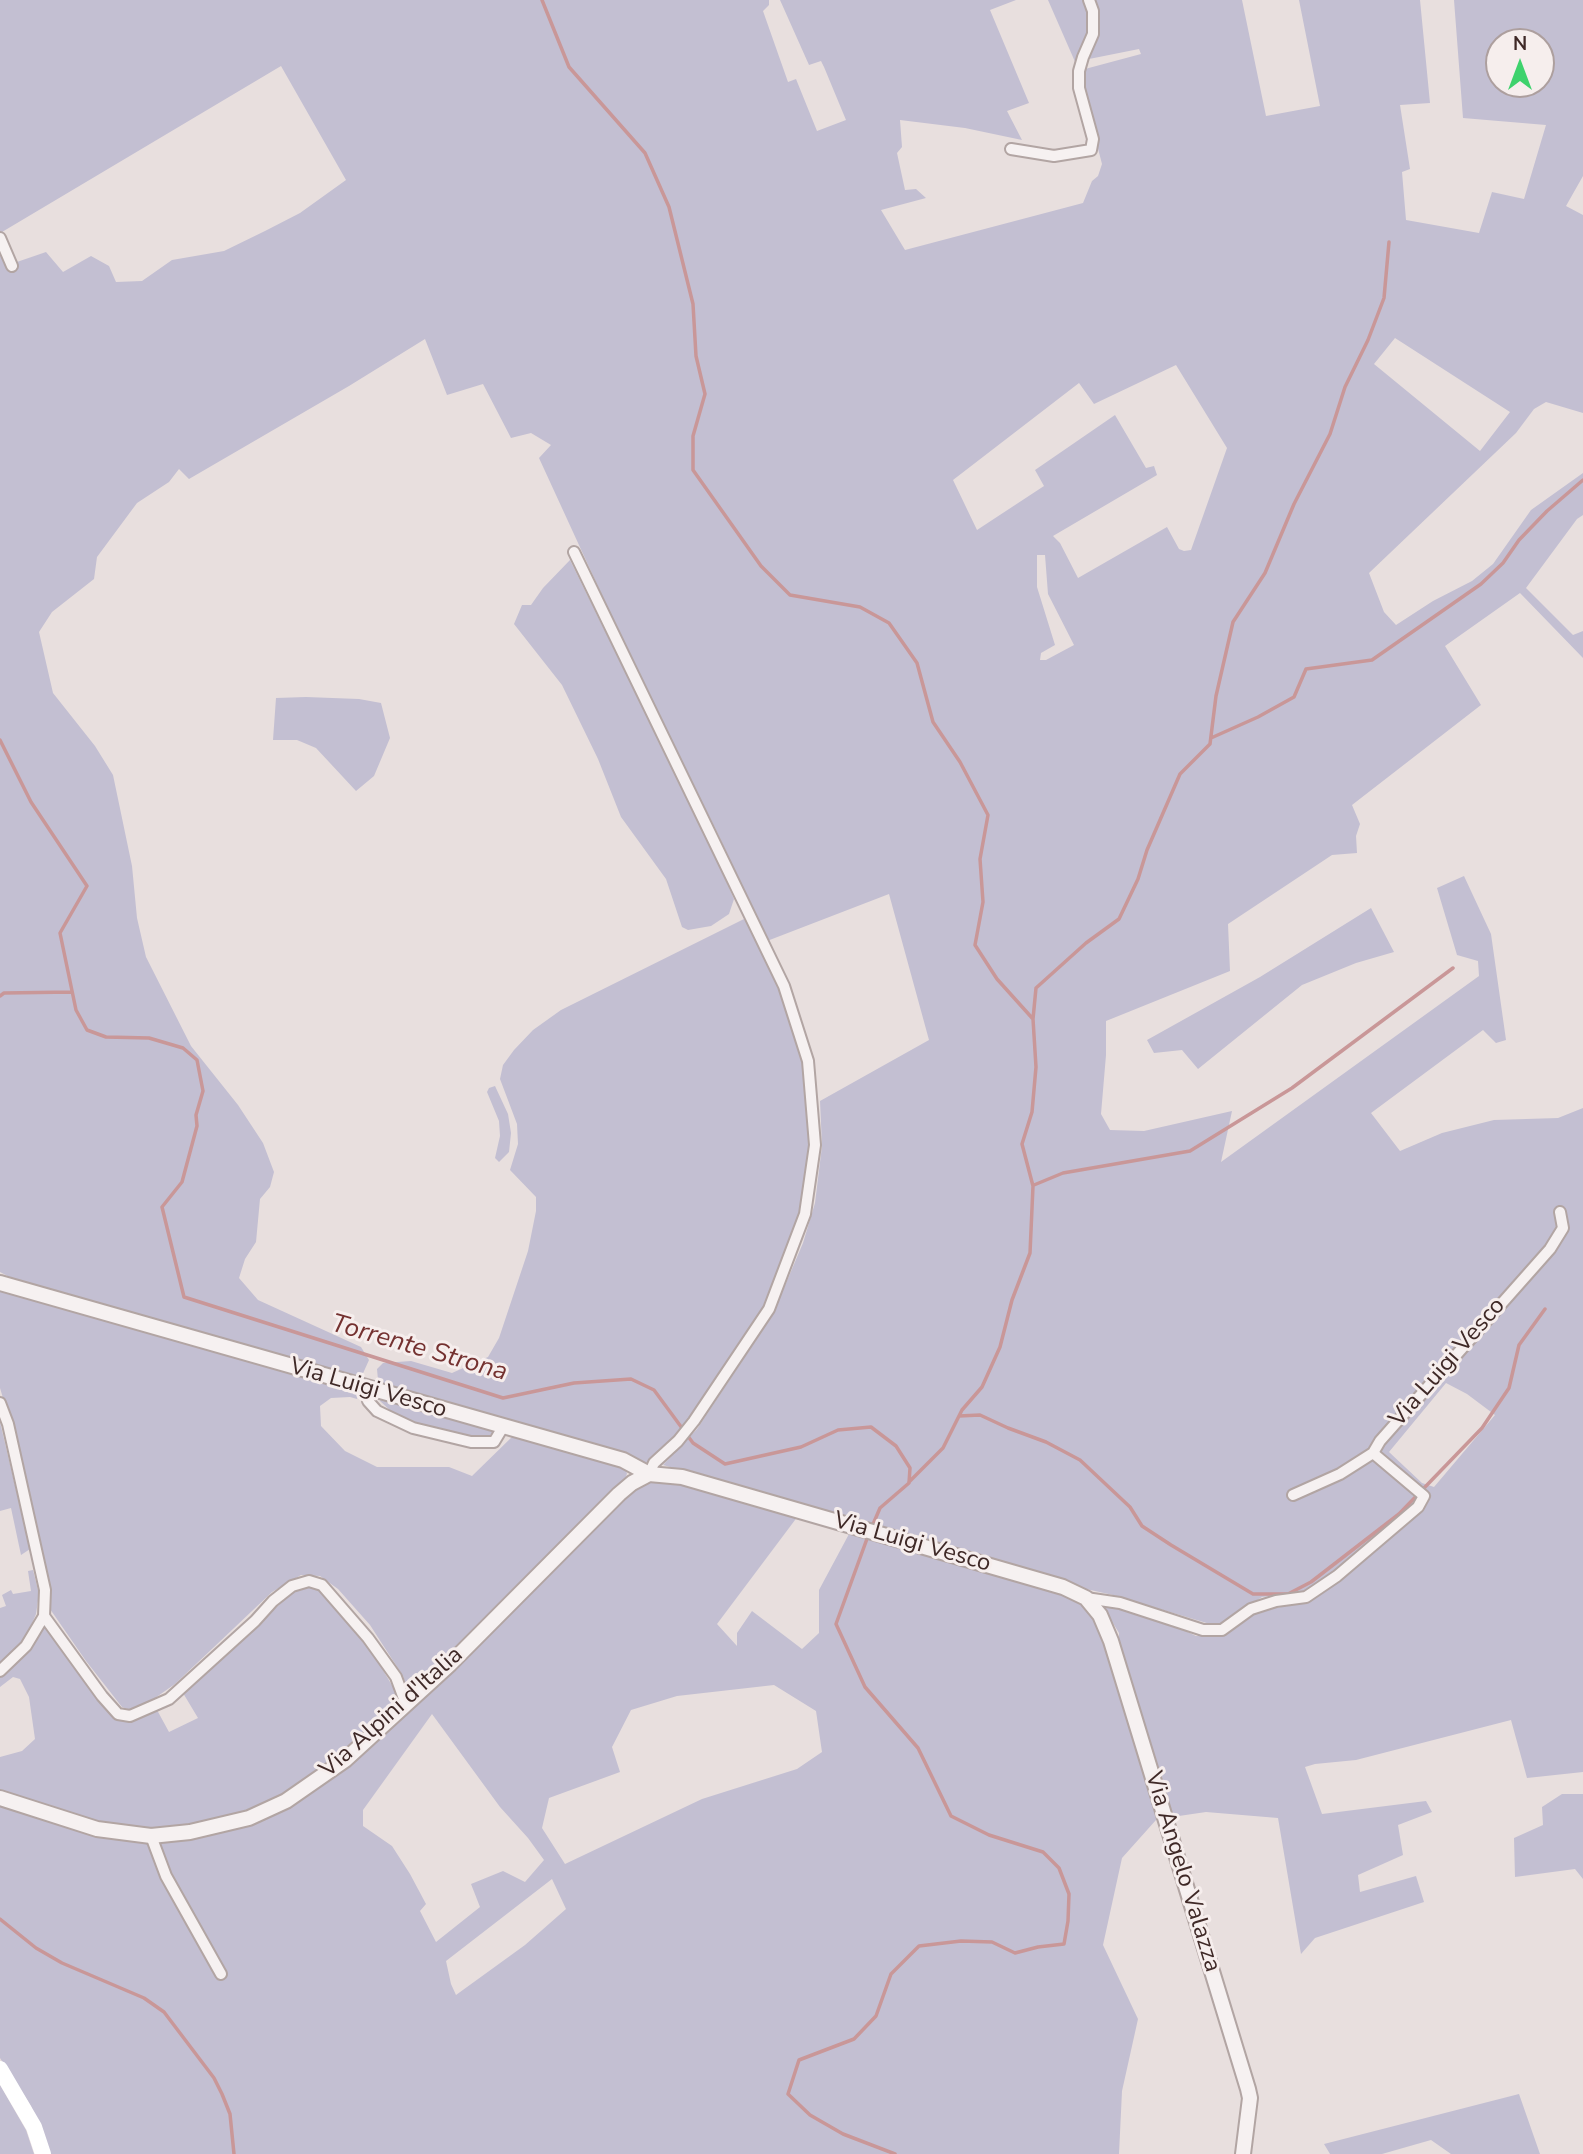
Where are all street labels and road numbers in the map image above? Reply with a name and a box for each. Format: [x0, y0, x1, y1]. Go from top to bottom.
street label: Via Luigi Vesco [1384, 1292, 1512, 1434]
street label: Via Luigi Vesco [286, 1353, 450, 1425]
street label: Via Luigi Vesco [830, 1507, 994, 1579]
street label: Via Alpini d'Italia [315, 1641, 469, 1785]
street label: Via Angelo Valazza [1138, 1768, 1226, 1976]

